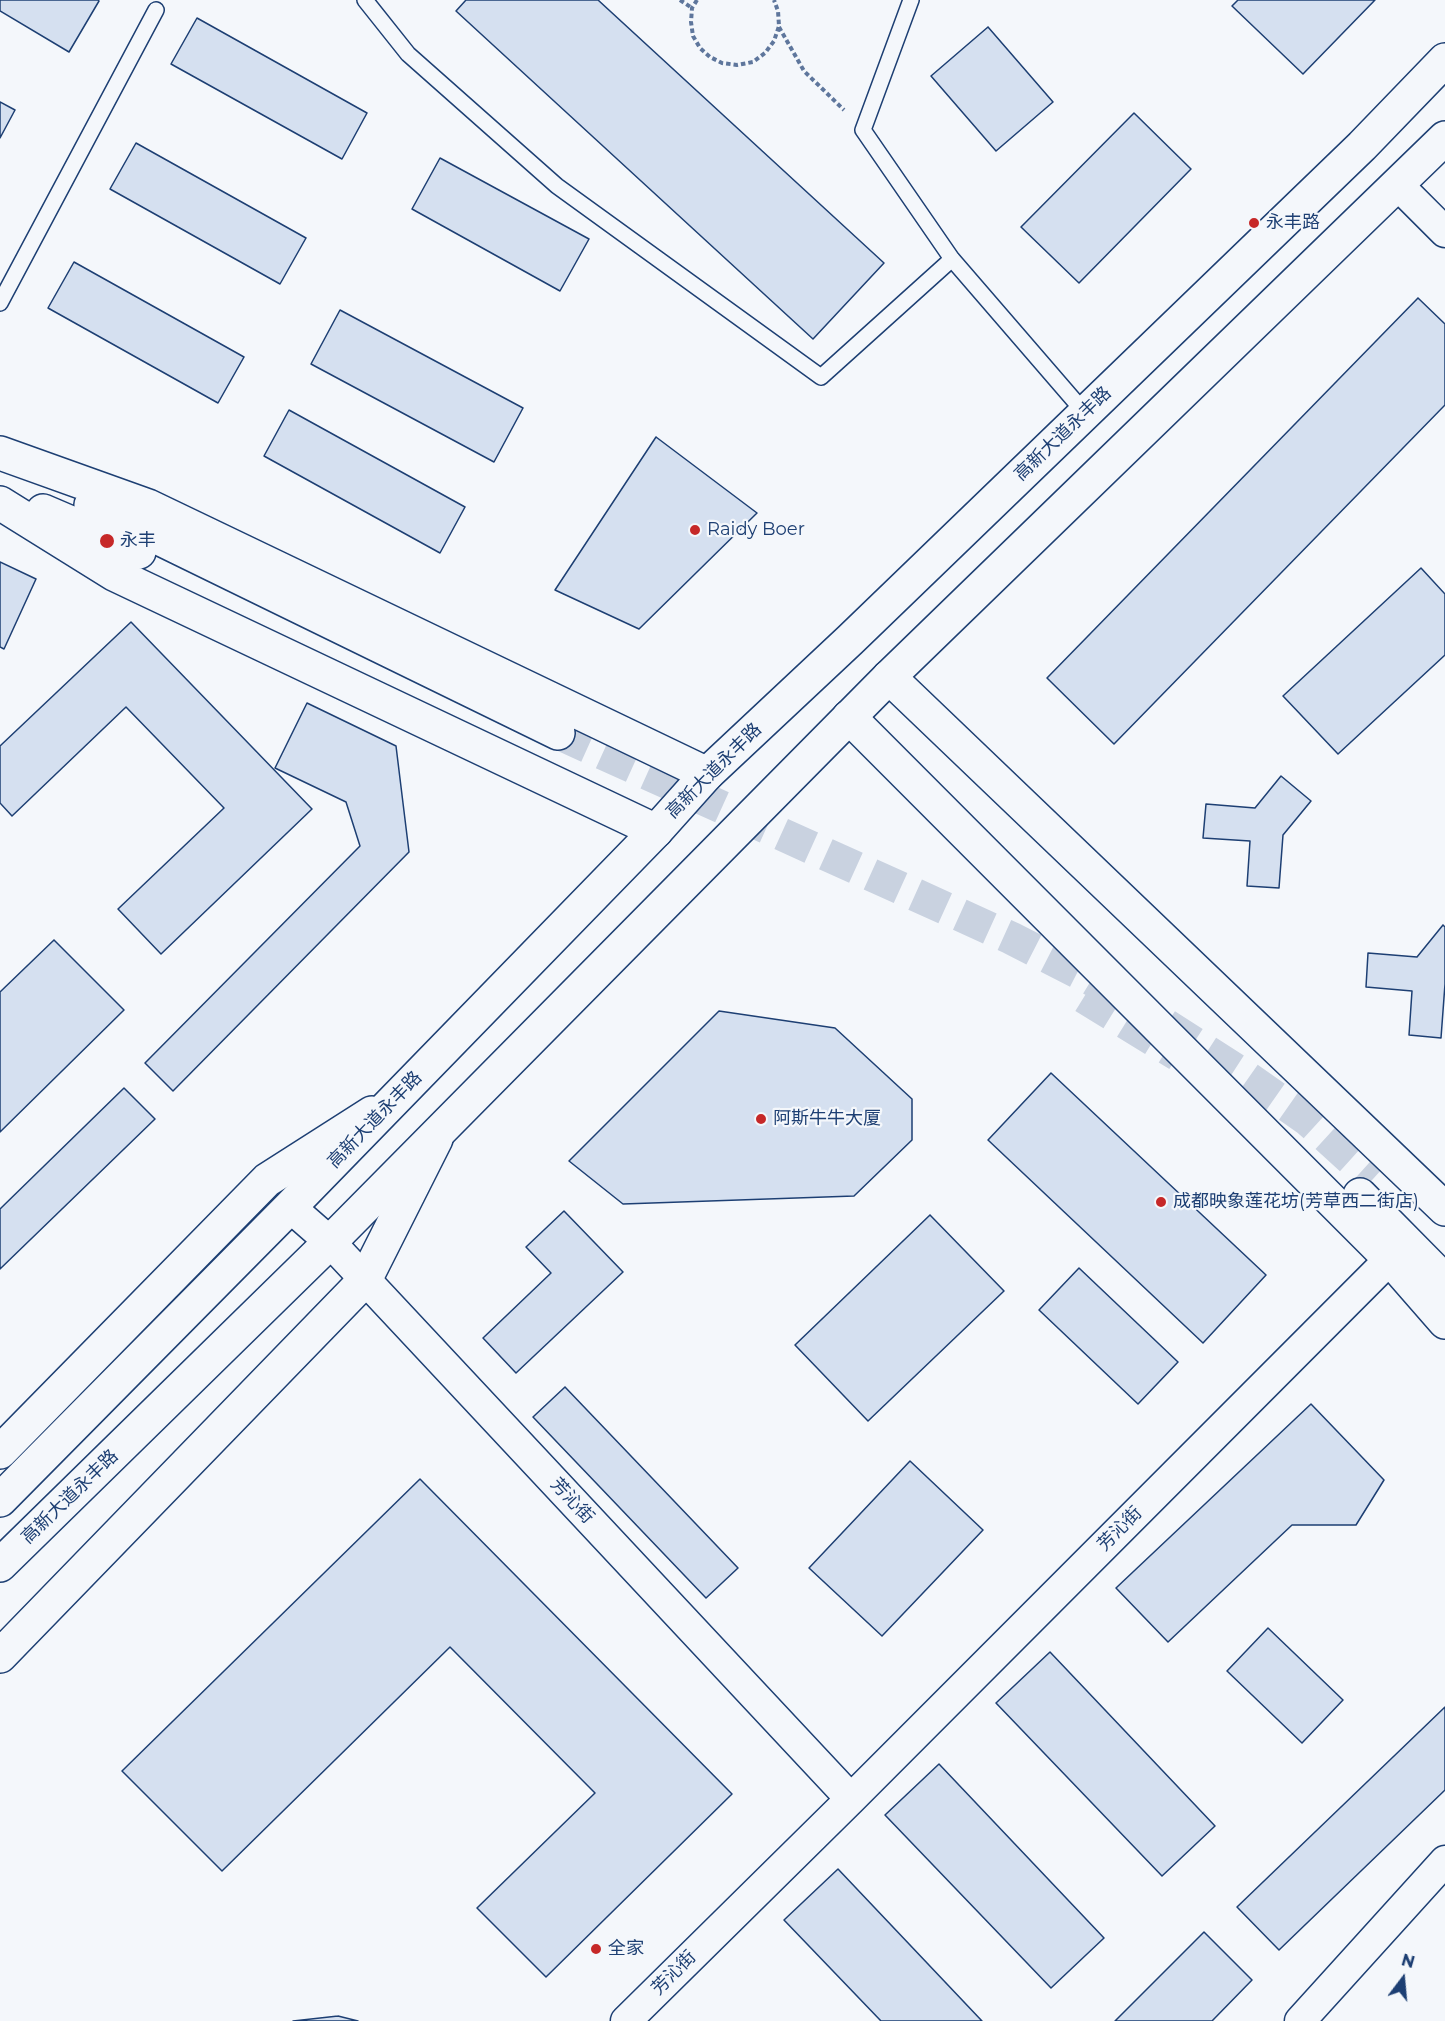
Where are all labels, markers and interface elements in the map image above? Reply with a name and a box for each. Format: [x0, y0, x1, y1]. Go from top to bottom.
place label: 永丰路 [1266, 212, 1320, 234]
marker: 永丰路 [1247, 216, 1261, 230]
street label: 高新大道永丰路 [1010, 382, 1116, 486]
place label: Raidy Boer [707, 519, 805, 541]
marker: Raidy Boer [688, 523, 702, 537]
place label: 永丰 [120, 530, 156, 552]
marker: 永丰 [98, 532, 116, 550]
street label: 高新大道永丰路 [662, 719, 766, 823]
street label: 高新大道永丰路 [323, 1067, 427, 1173]
place label: 阿斯牛牛大厦 [773, 1108, 881, 1130]
marker: 阿斯牛牛大厦 [754, 1112, 768, 1126]
place label: 成都映象莲花坊(芳草西二街店) [1173, 1191, 1419, 1213]
marker: 成都映象莲花坊(芳草西二街店) [1154, 1195, 1168, 1209]
street label: 高新大道永丰路 [17, 1445, 123, 1549]
street label: 芳沁街 [546, 1474, 598, 1528]
street label: 芳沁街 [1093, 1502, 1147, 1556]
place label: 全家 [608, 1938, 644, 1960]
marker: 全家 [589, 1942, 603, 1956]
street label: 芳沁街 [647, 1946, 701, 2000]
north arrow [1373, 1949, 1433, 2009]
text: N [1399, 1950, 1417, 1972]

